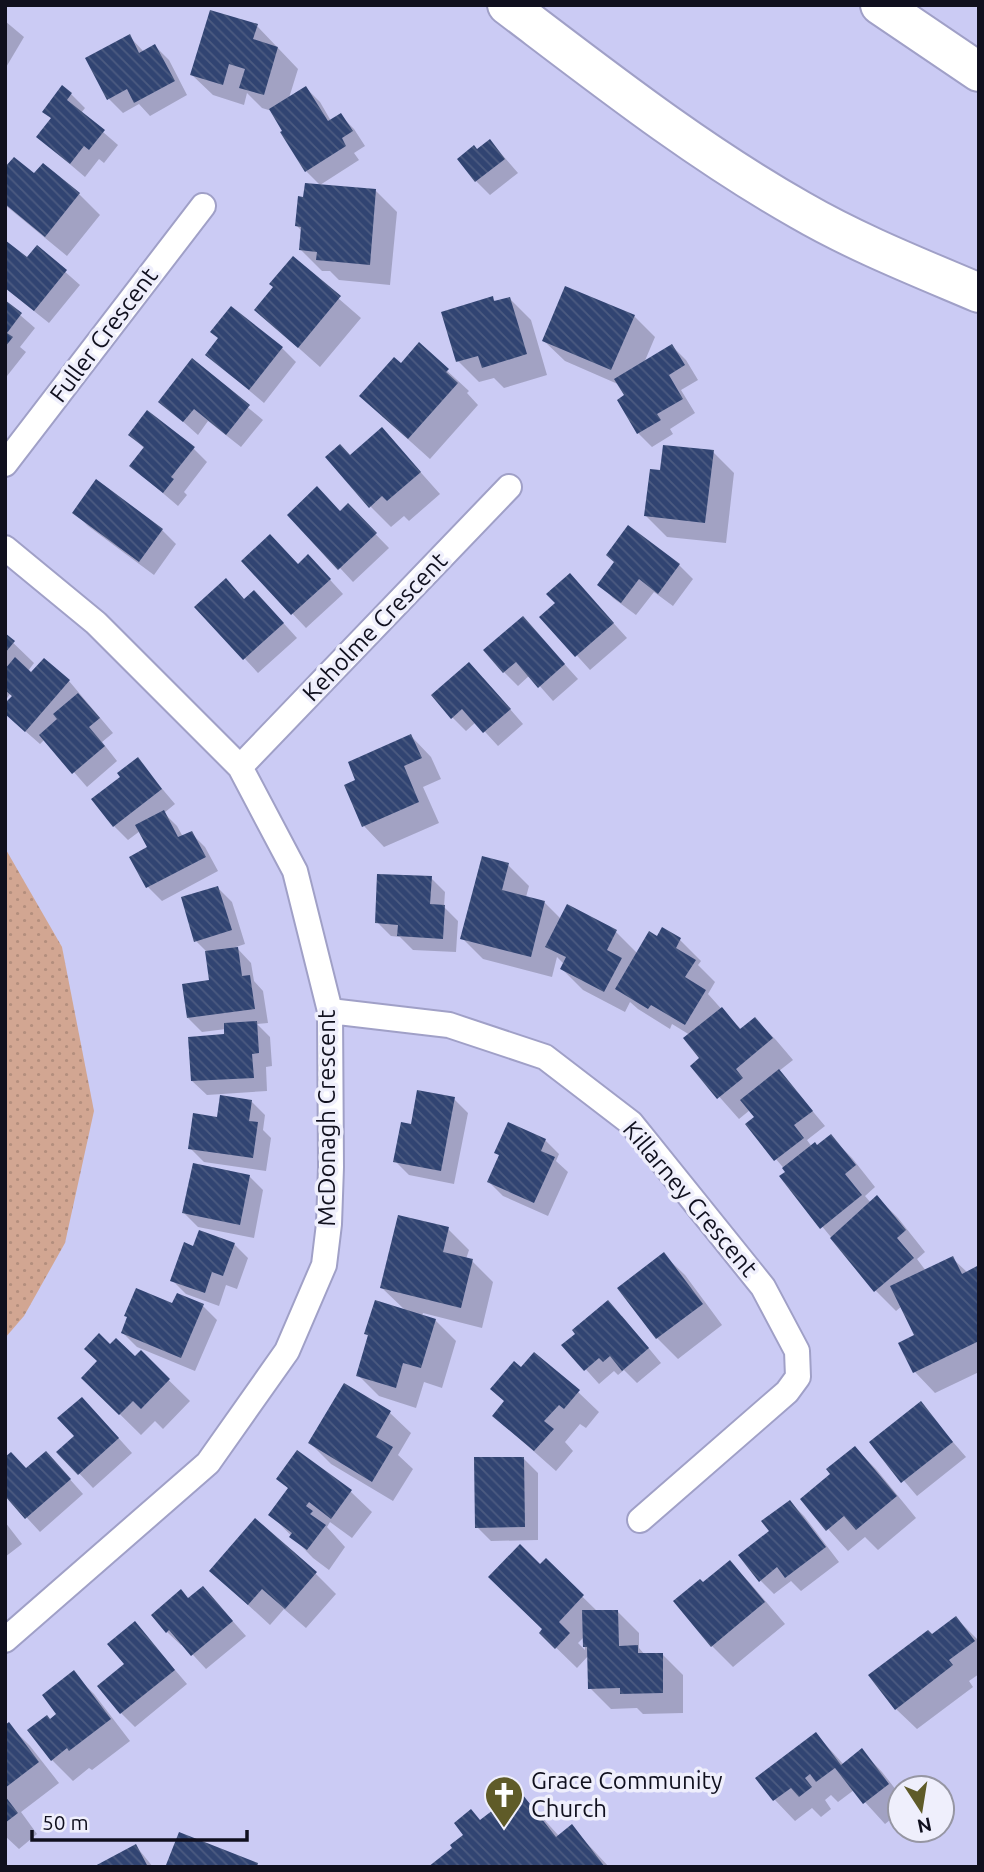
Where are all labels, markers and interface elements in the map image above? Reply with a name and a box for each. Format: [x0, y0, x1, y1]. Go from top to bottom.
street label: Fuller Crescent [44, 262, 163, 407]
street label: Keholme Crescent [297, 546, 453, 707]
street label: McDonagh Crescent [313, 1009, 340, 1226]
street label: Killarney Crescent [618, 1116, 763, 1282]
place label: Grace Community Church [531, 1767, 723, 1822]
church icon: Grace Community Church [483, 1774, 525, 1829]
north arrow [886, 1774, 956, 1844]
scale bar [32, 1798, 247, 1842]
text: 50 m [42, 1810, 89, 1834]
text: N [915, 1813, 934, 1838]

